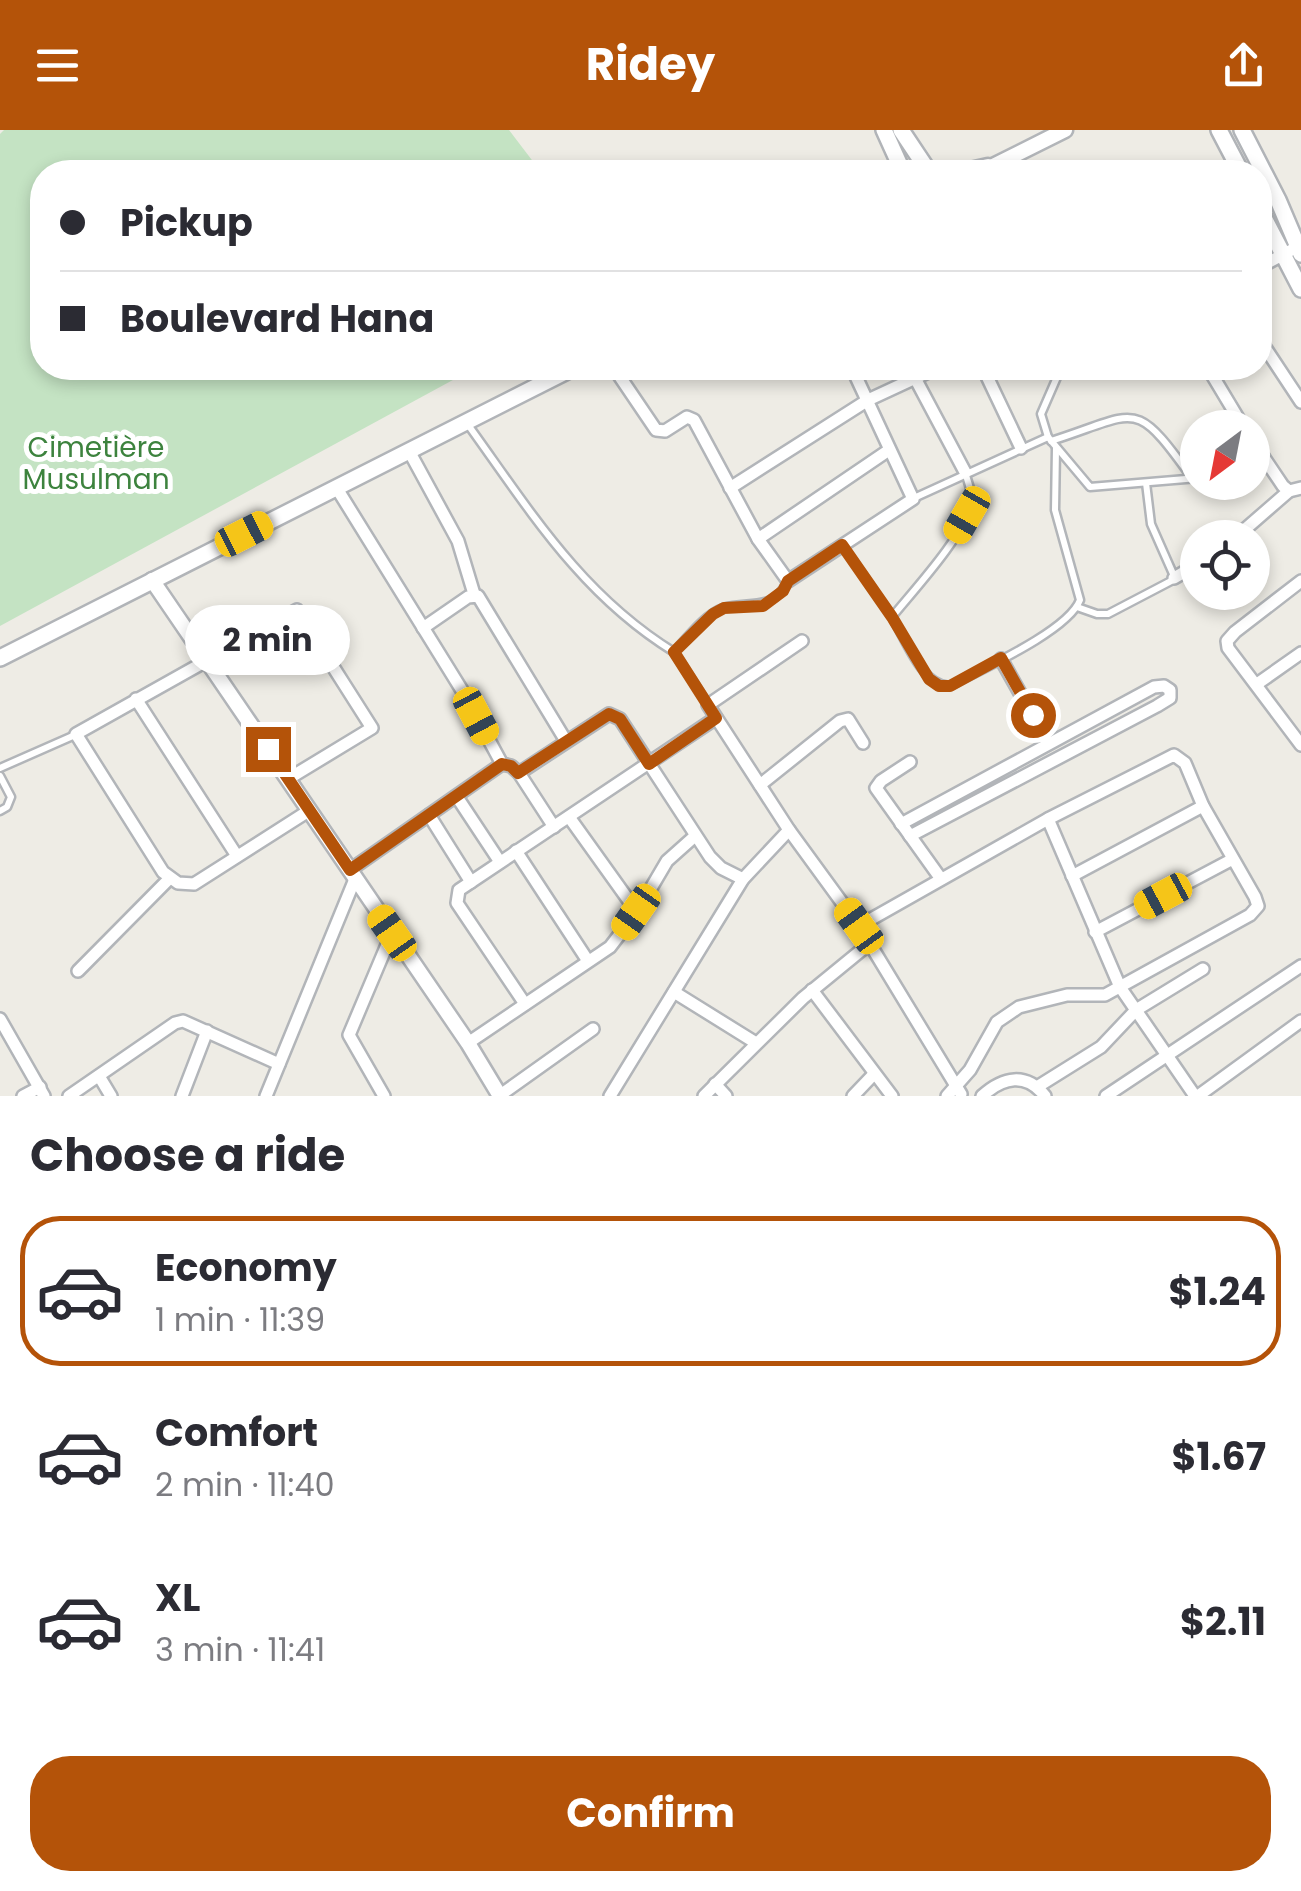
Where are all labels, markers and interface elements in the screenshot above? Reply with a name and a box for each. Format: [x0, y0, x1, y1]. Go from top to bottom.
text: Ridey [586, 33, 715, 96]
icon: menu [30, 38, 85, 93]
icon: share [1216, 38, 1271, 93]
text: Pickup [120, 196, 253, 249]
text: Boulevard Hana [120, 292, 434, 345]
north arrow [1180, 410, 1270, 500]
map controls [1180, 410, 1270, 610]
park label: Cimetière Musulman [22, 428, 170, 499]
car [939, 482, 995, 548]
car [210, 507, 278, 561]
button: locate [1180, 520, 1270, 610]
callout: 2 min [186, 604, 350, 674]
text: 2 min [223, 617, 312, 662]
car [449, 682, 503, 750]
route start [1011, 693, 1056, 738]
route end [246, 727, 291, 772]
car [1129, 869, 1197, 923]
car [607, 879, 665, 945]
car [829, 893, 889, 959]
car [363, 900, 421, 966]
text: Choose a ride [30, 1124, 345, 1187]
text: Economy [155, 1241, 337, 1294]
icon: car [35, 1246, 125, 1336]
text: $1.24 [1169, 1265, 1266, 1318]
text: 1 min · 11:39 [155, 1297, 325, 1342]
text: Comfort [155, 1406, 318, 1459]
icon: car [35, 1411, 125, 1501]
text: $1.67 [1171, 1430, 1266, 1483]
text: 2 min · 11:40 [155, 1462, 335, 1507]
text: XL [155, 1571, 200, 1624]
icon: car [35, 1576, 125, 1666]
text: $2.11 [1180, 1595, 1266, 1648]
text: 3 min · 11:41 [155, 1627, 325, 1672]
button: Confirm [30, 1756, 1271, 1871]

